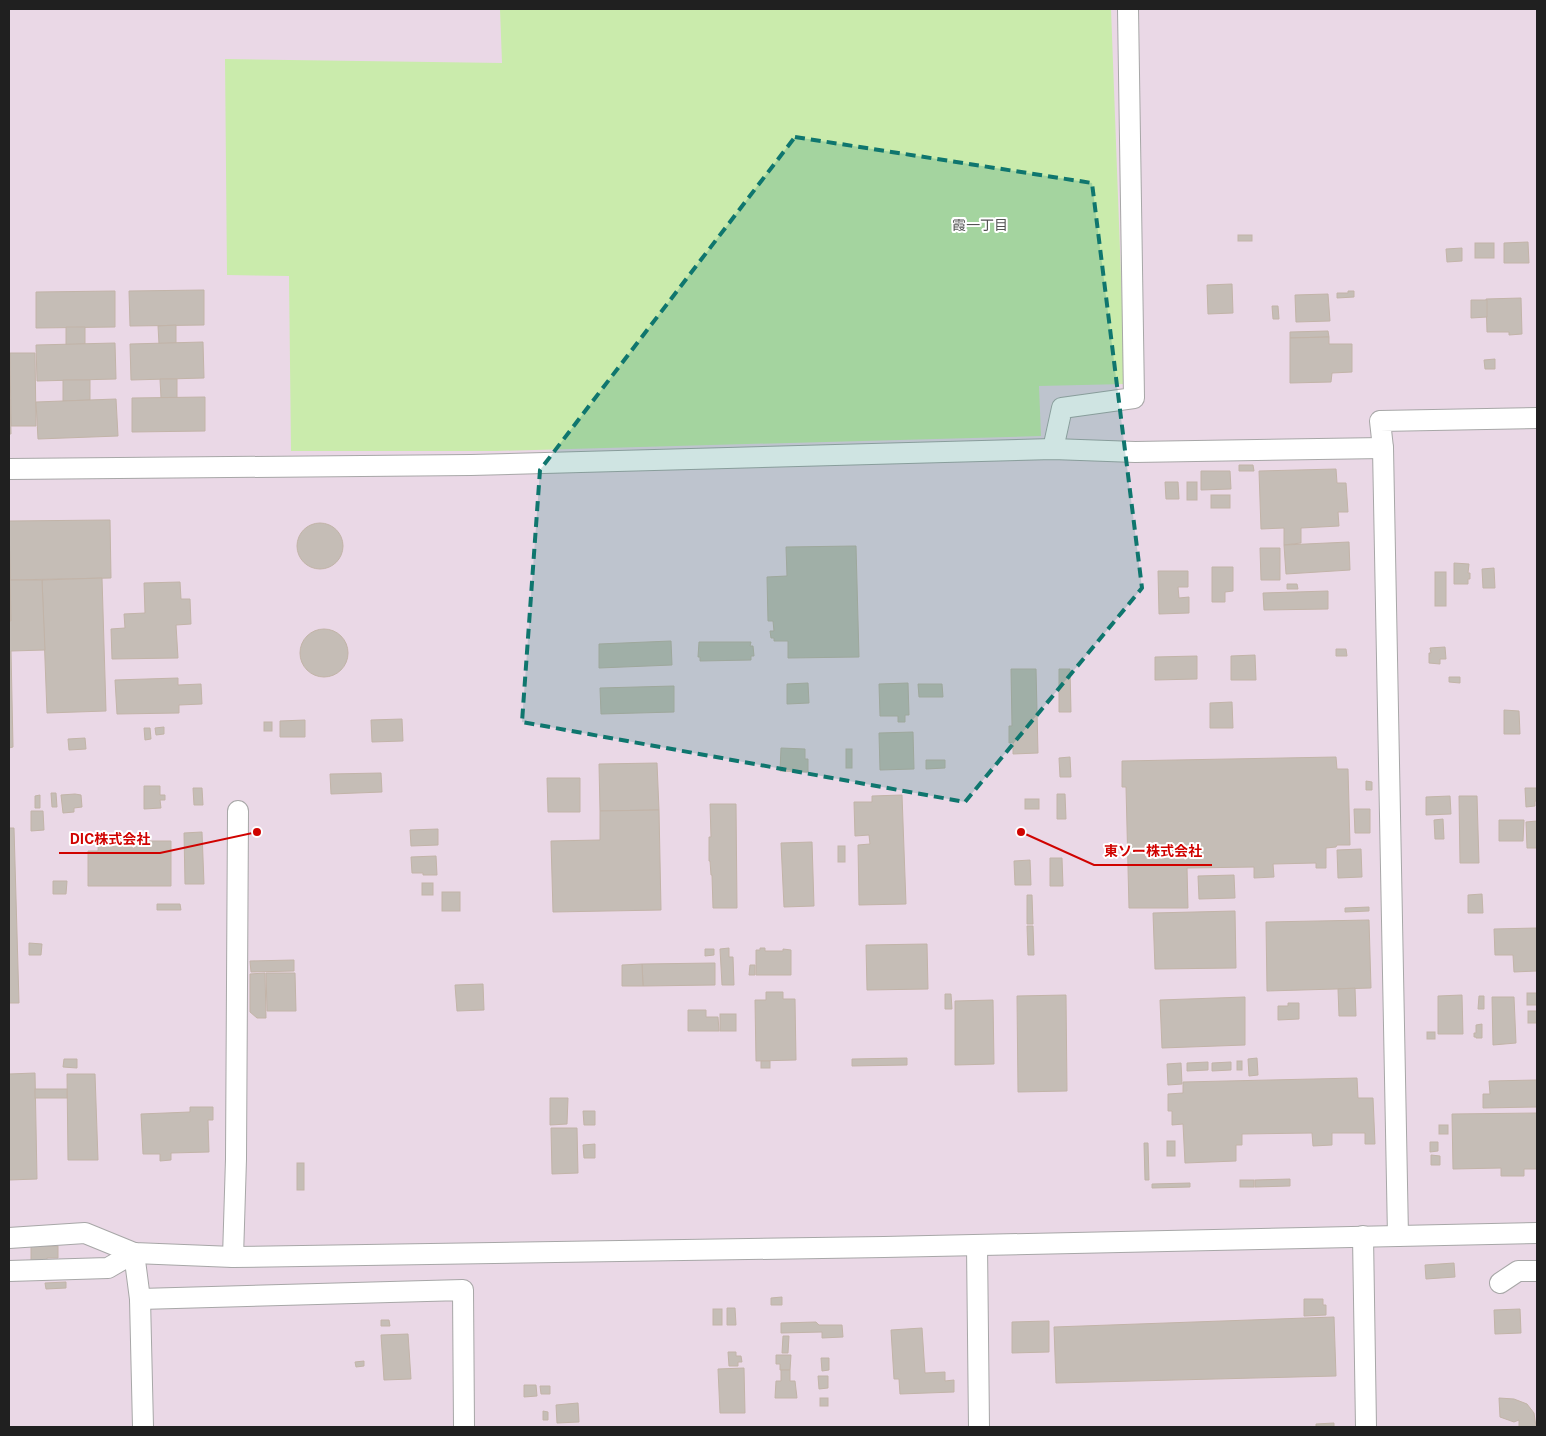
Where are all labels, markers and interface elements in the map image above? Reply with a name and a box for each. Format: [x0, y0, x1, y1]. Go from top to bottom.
district label: 霞一丁目 [952, 217, 1008, 233]
callout: DIC株式会社 [59, 824, 160, 853]
text: DIC株式会社 [70, 831, 150, 847]
callout: 東ソー株式会社 [1094, 836, 1212, 865]
text: 東ソー株式会社 [1104, 843, 1202, 859]

